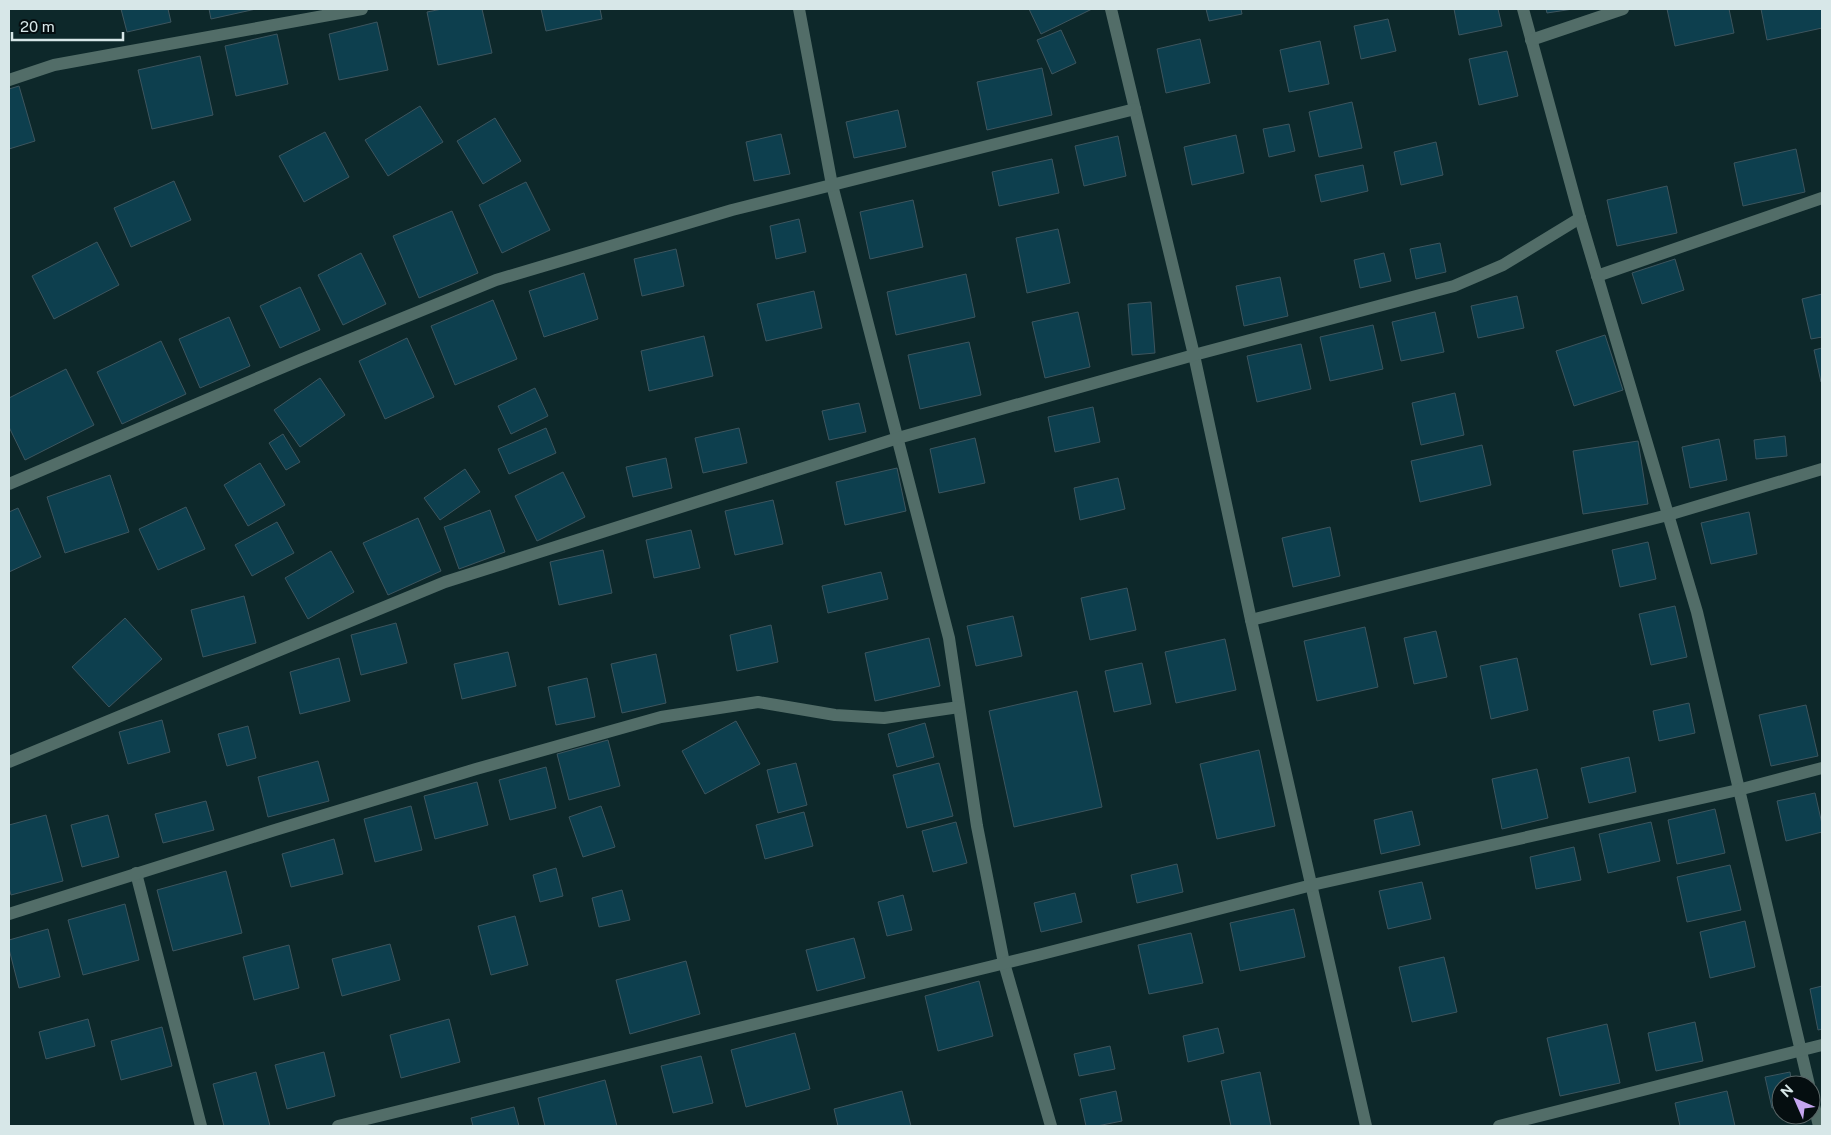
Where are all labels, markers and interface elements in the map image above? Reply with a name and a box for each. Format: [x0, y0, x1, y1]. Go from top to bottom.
scale bar [12, 10, 124, 42]
text: 20 m [20, 18, 55, 35]
north arrow [1771, 1075, 1821, 1125]
text: N [1777, 1081, 1796, 1100]

